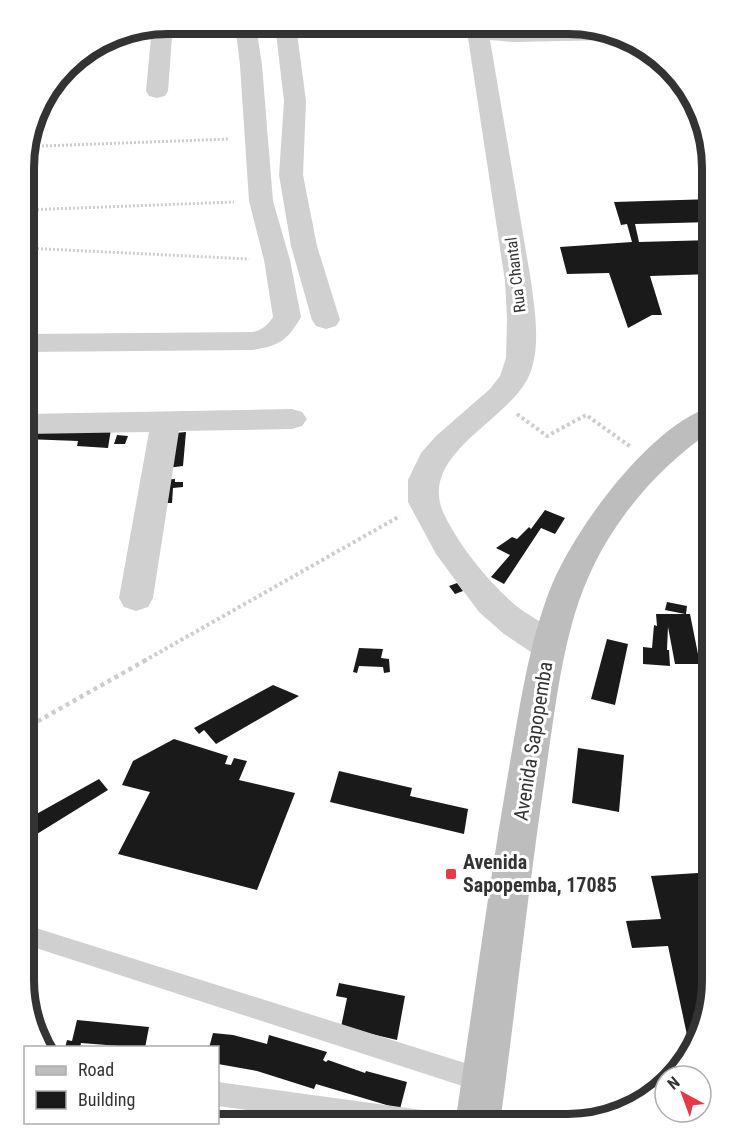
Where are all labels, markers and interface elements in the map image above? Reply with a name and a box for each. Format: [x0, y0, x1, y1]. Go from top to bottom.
street label: Rua Chantal [501, 236, 530, 314]
street label: Avenida Sapopemba [509, 660, 557, 822]
place label: Avenida Sapopemba, 17085 [463, 850, 617, 897]
marker: Avenida Sapopemba, 17085 [444, 867, 458, 881]
legend [24, 1046, 219, 1124]
text: Road [78, 1059, 114, 1080]
north arrow [653, 1064, 713, 1124]
text: N [664, 1073, 683, 1093]
text: Building [78, 1089, 135, 1110]

